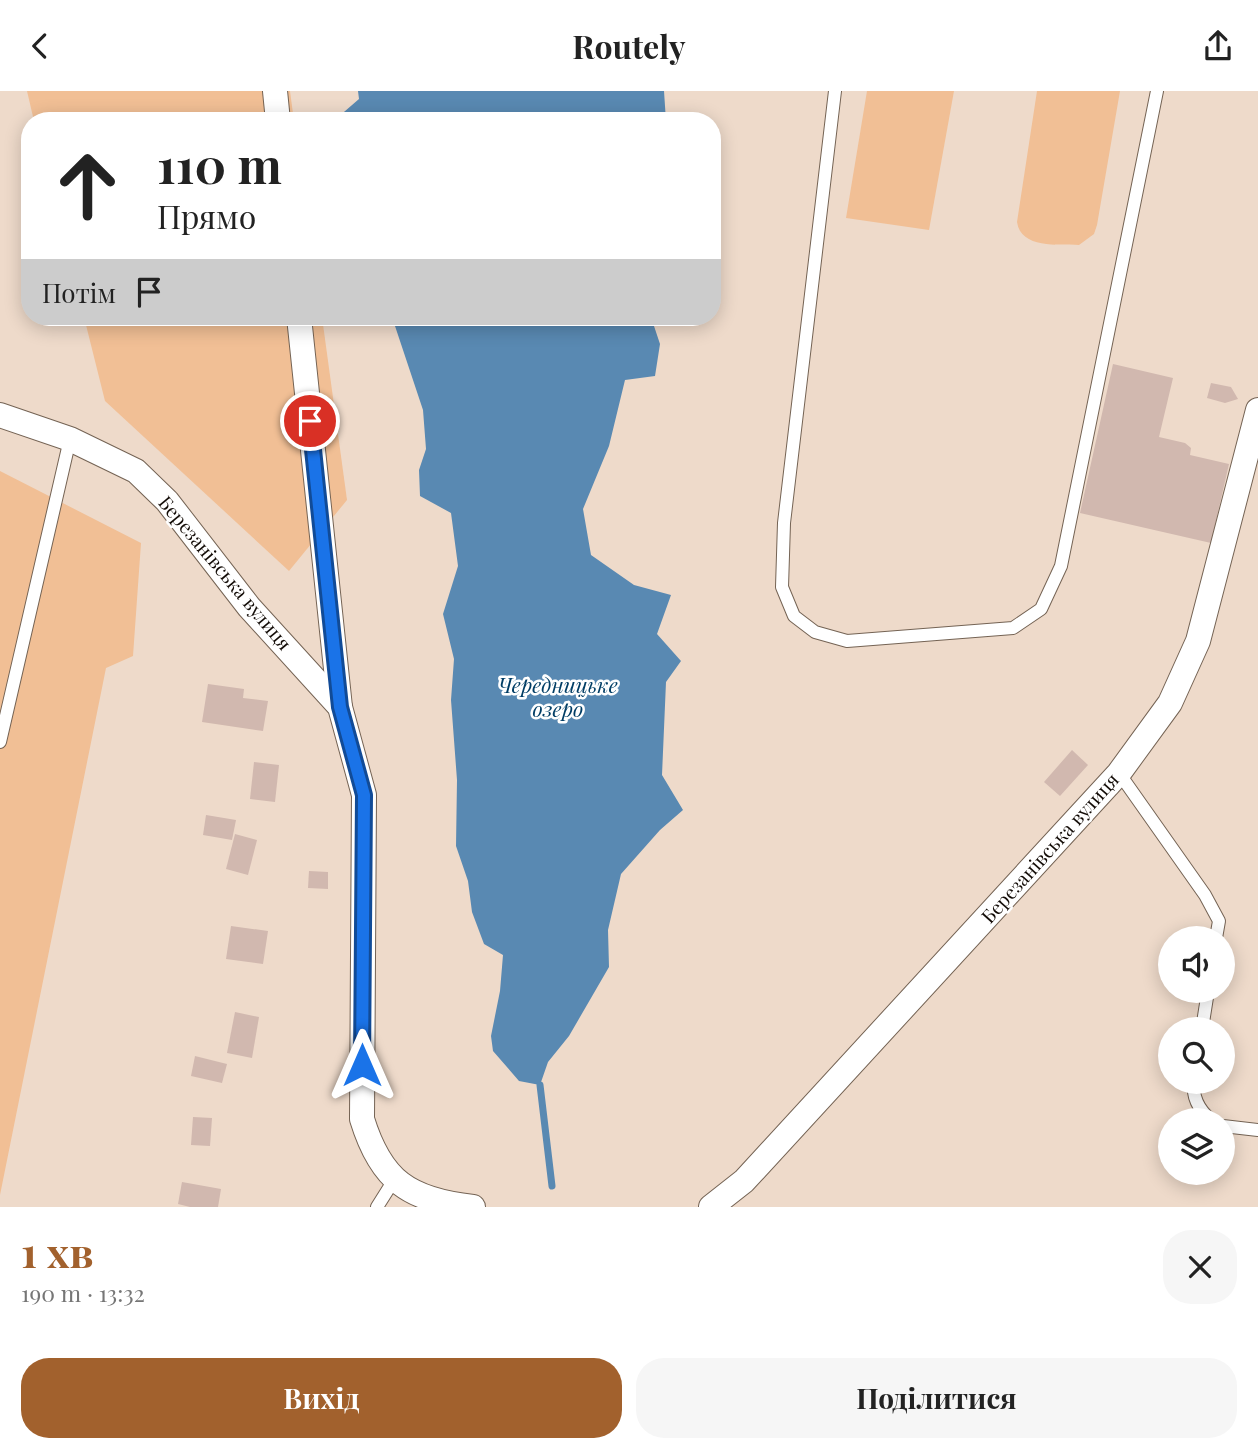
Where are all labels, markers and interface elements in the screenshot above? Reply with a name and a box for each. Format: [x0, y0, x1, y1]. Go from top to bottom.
text: Routely [572, 24, 686, 67]
icon: back [21, 27, 59, 65]
icon: share [1199, 27, 1237, 65]
text: 110 m [157, 131, 282, 196]
icon: ahead [42, 140, 133, 231]
text: Прямо [157, 194, 256, 237]
icon: arrive [130, 273, 168, 311]
text: Потім [42, 275, 116, 310]
pin [280, 391, 340, 451]
icon: arrive [291, 402, 329, 440]
street label: Березанівська вулиця [153, 490, 298, 655]
water label: Чередницьке озеро [498, 670, 618, 722]
street label: Березанівська вулиця [975, 767, 1124, 928]
map controls [1158, 926, 1235, 1185]
button: sound [1158, 926, 1235, 1003]
button: search [1158, 1017, 1235, 1094]
position arrow [325, 1028, 399, 1102]
button: layers [1158, 1108, 1235, 1185]
text: 1 хв [21, 1223, 93, 1279]
button: close [1163, 1230, 1237, 1304]
text: 190 m · 13:32 [21, 1277, 145, 1308]
button: Вихід [21, 1358, 622, 1438]
button: Поділитися [636, 1358, 1237, 1438]

